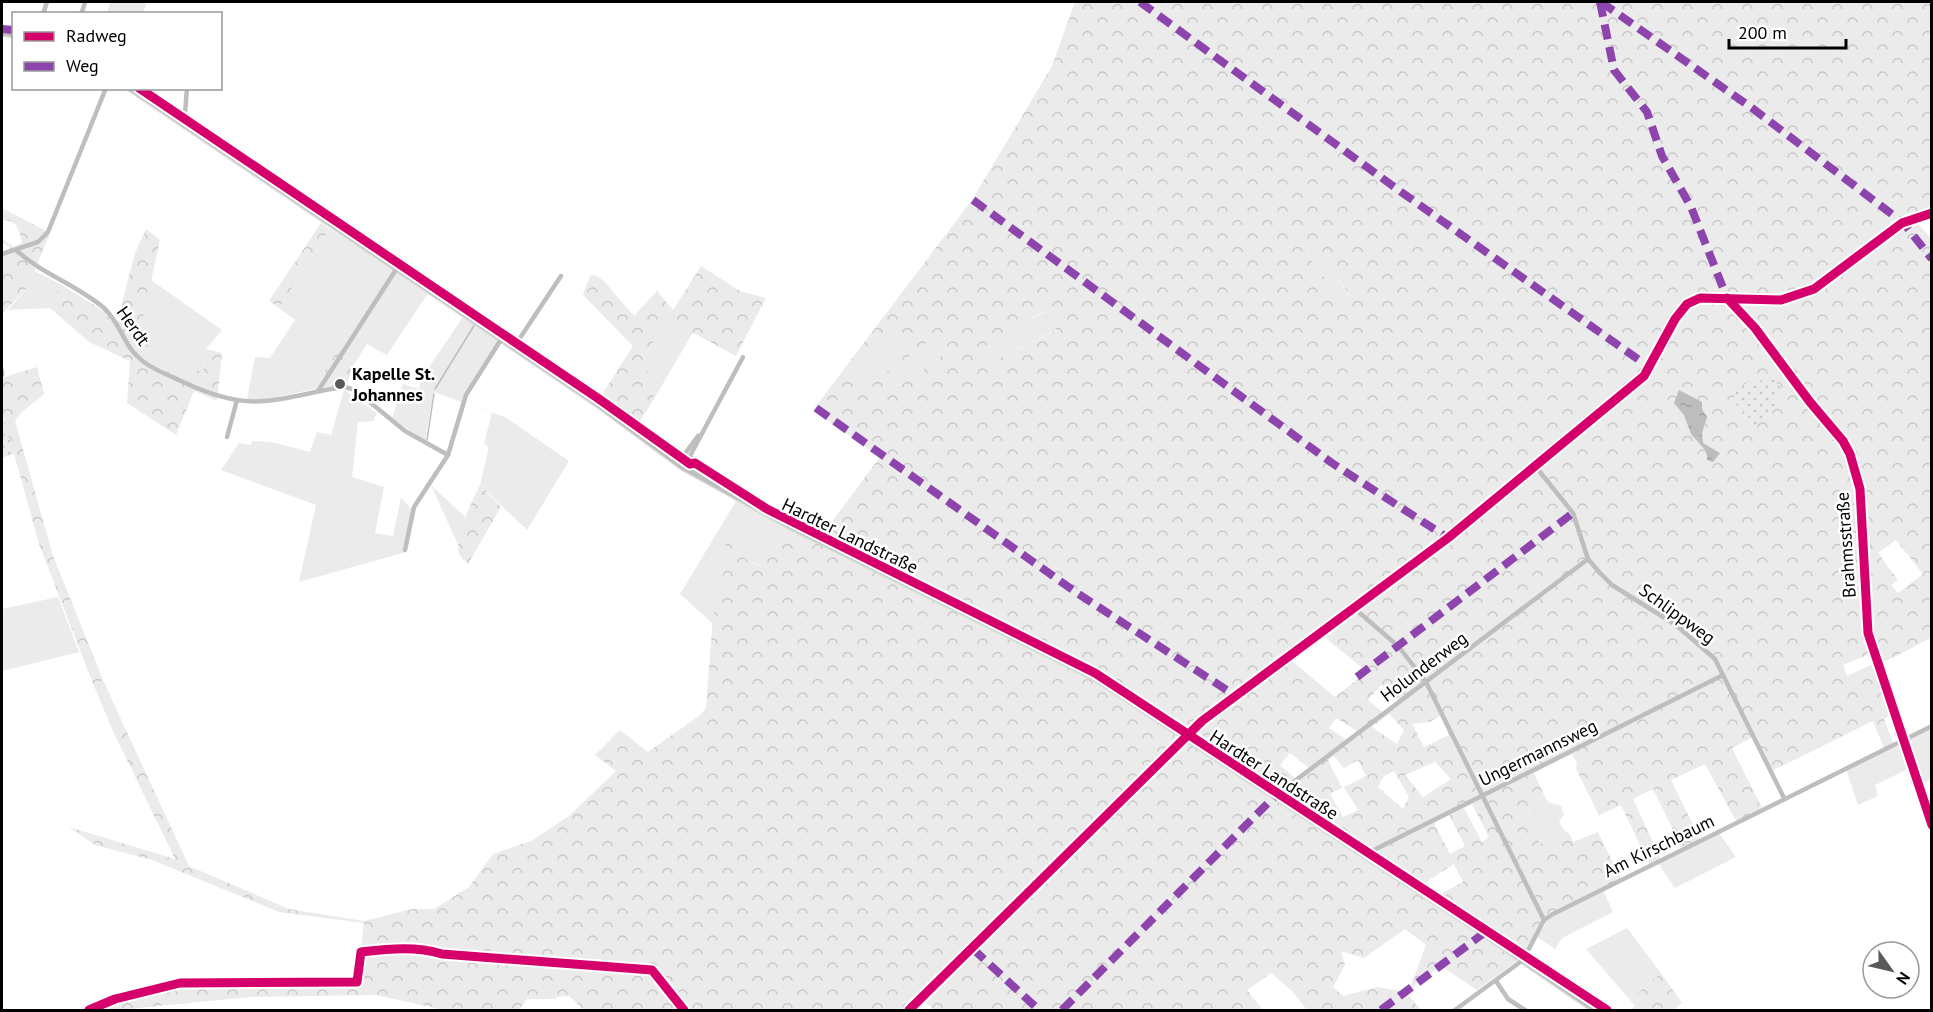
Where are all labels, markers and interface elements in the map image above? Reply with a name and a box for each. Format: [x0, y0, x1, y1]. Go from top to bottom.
legend [12, 12, 222, 90]
scale bar [1729, 12, 1846, 50]
text: 200 m [1738, 21, 1787, 44]
text: Radweg [66, 24, 127, 47]
text: Weg [66, 54, 99, 77]
street label: Herdt [112, 301, 155, 350]
place label: Kapelle St. Johannes [351, 362, 435, 406]
marker: Kapelle St. Johannes [333, 377, 347, 391]
street label: Brahmsstraße [1830, 491, 1861, 599]
street label: Hardter Landstraße [778, 493, 922, 578]
street label: Schlippweg [1635, 578, 1720, 649]
street label: Holunderweg [1376, 626, 1472, 707]
street label: Ungermannsweg [1475, 714, 1601, 791]
street label: Hardter Landstraße [1206, 724, 1343, 825]
street label: Am Kirschbaum [1600, 809, 1718, 882]
north arrow [1861, 940, 1921, 1000]
text: N [1892, 968, 1915, 988]

